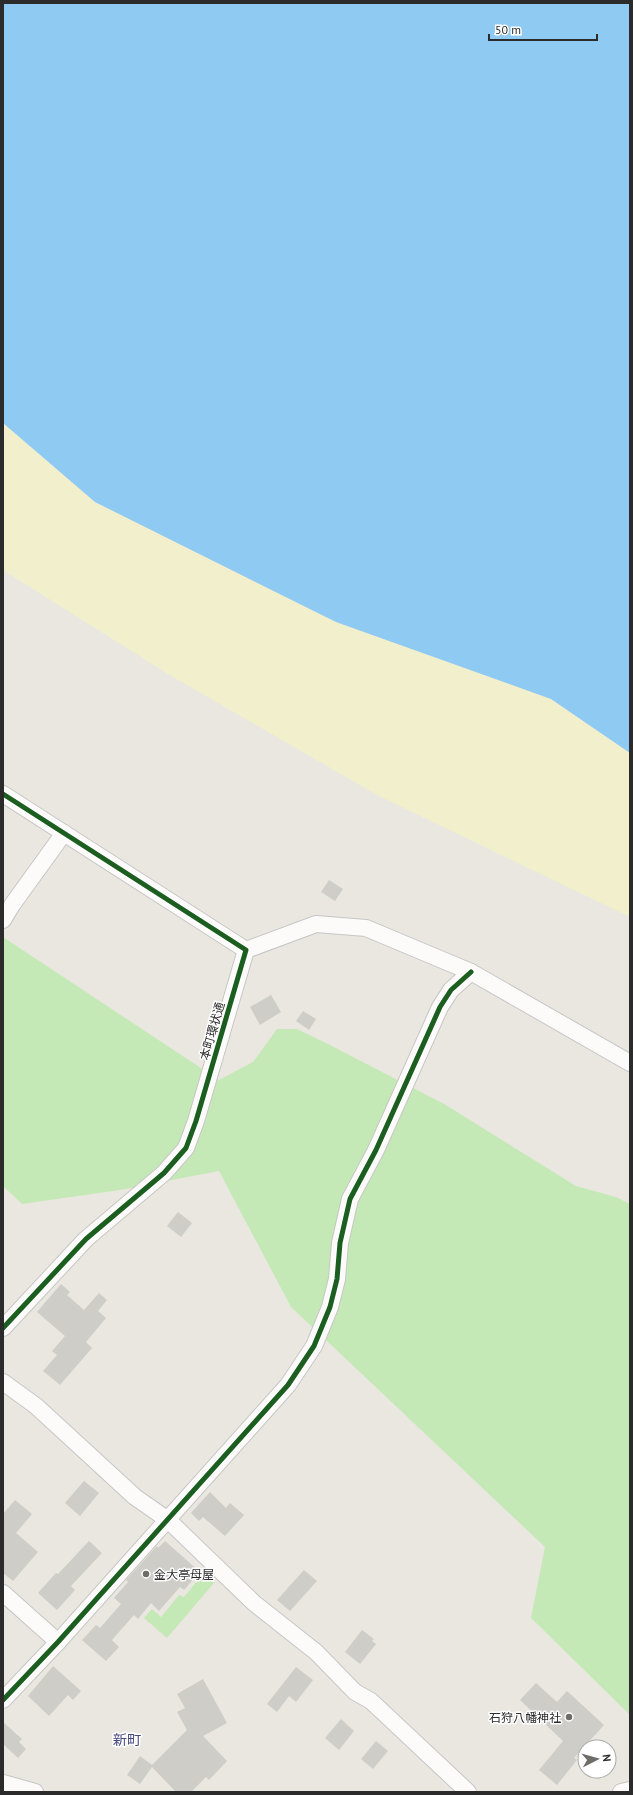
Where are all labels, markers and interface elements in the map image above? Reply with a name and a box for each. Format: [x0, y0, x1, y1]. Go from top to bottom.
scale bar [489, 16, 597, 42]
text: 50 m [495, 22, 521, 37]
street label: 本町環状通 [197, 1000, 227, 1062]
place label: 金大亭母屋 [154, 1567, 214, 1582]
marker: 金大亭母屋 [141, 1569, 151, 1579]
place label: 石狩八幡神社 [489, 1710, 561, 1725]
marker: 石狩八幡神社 [564, 1712, 574, 1722]
district label: 新町 [113, 1731, 141, 1749]
north arrow [577, 1739, 617, 1779]
text: N [600, 1754, 614, 1762]

